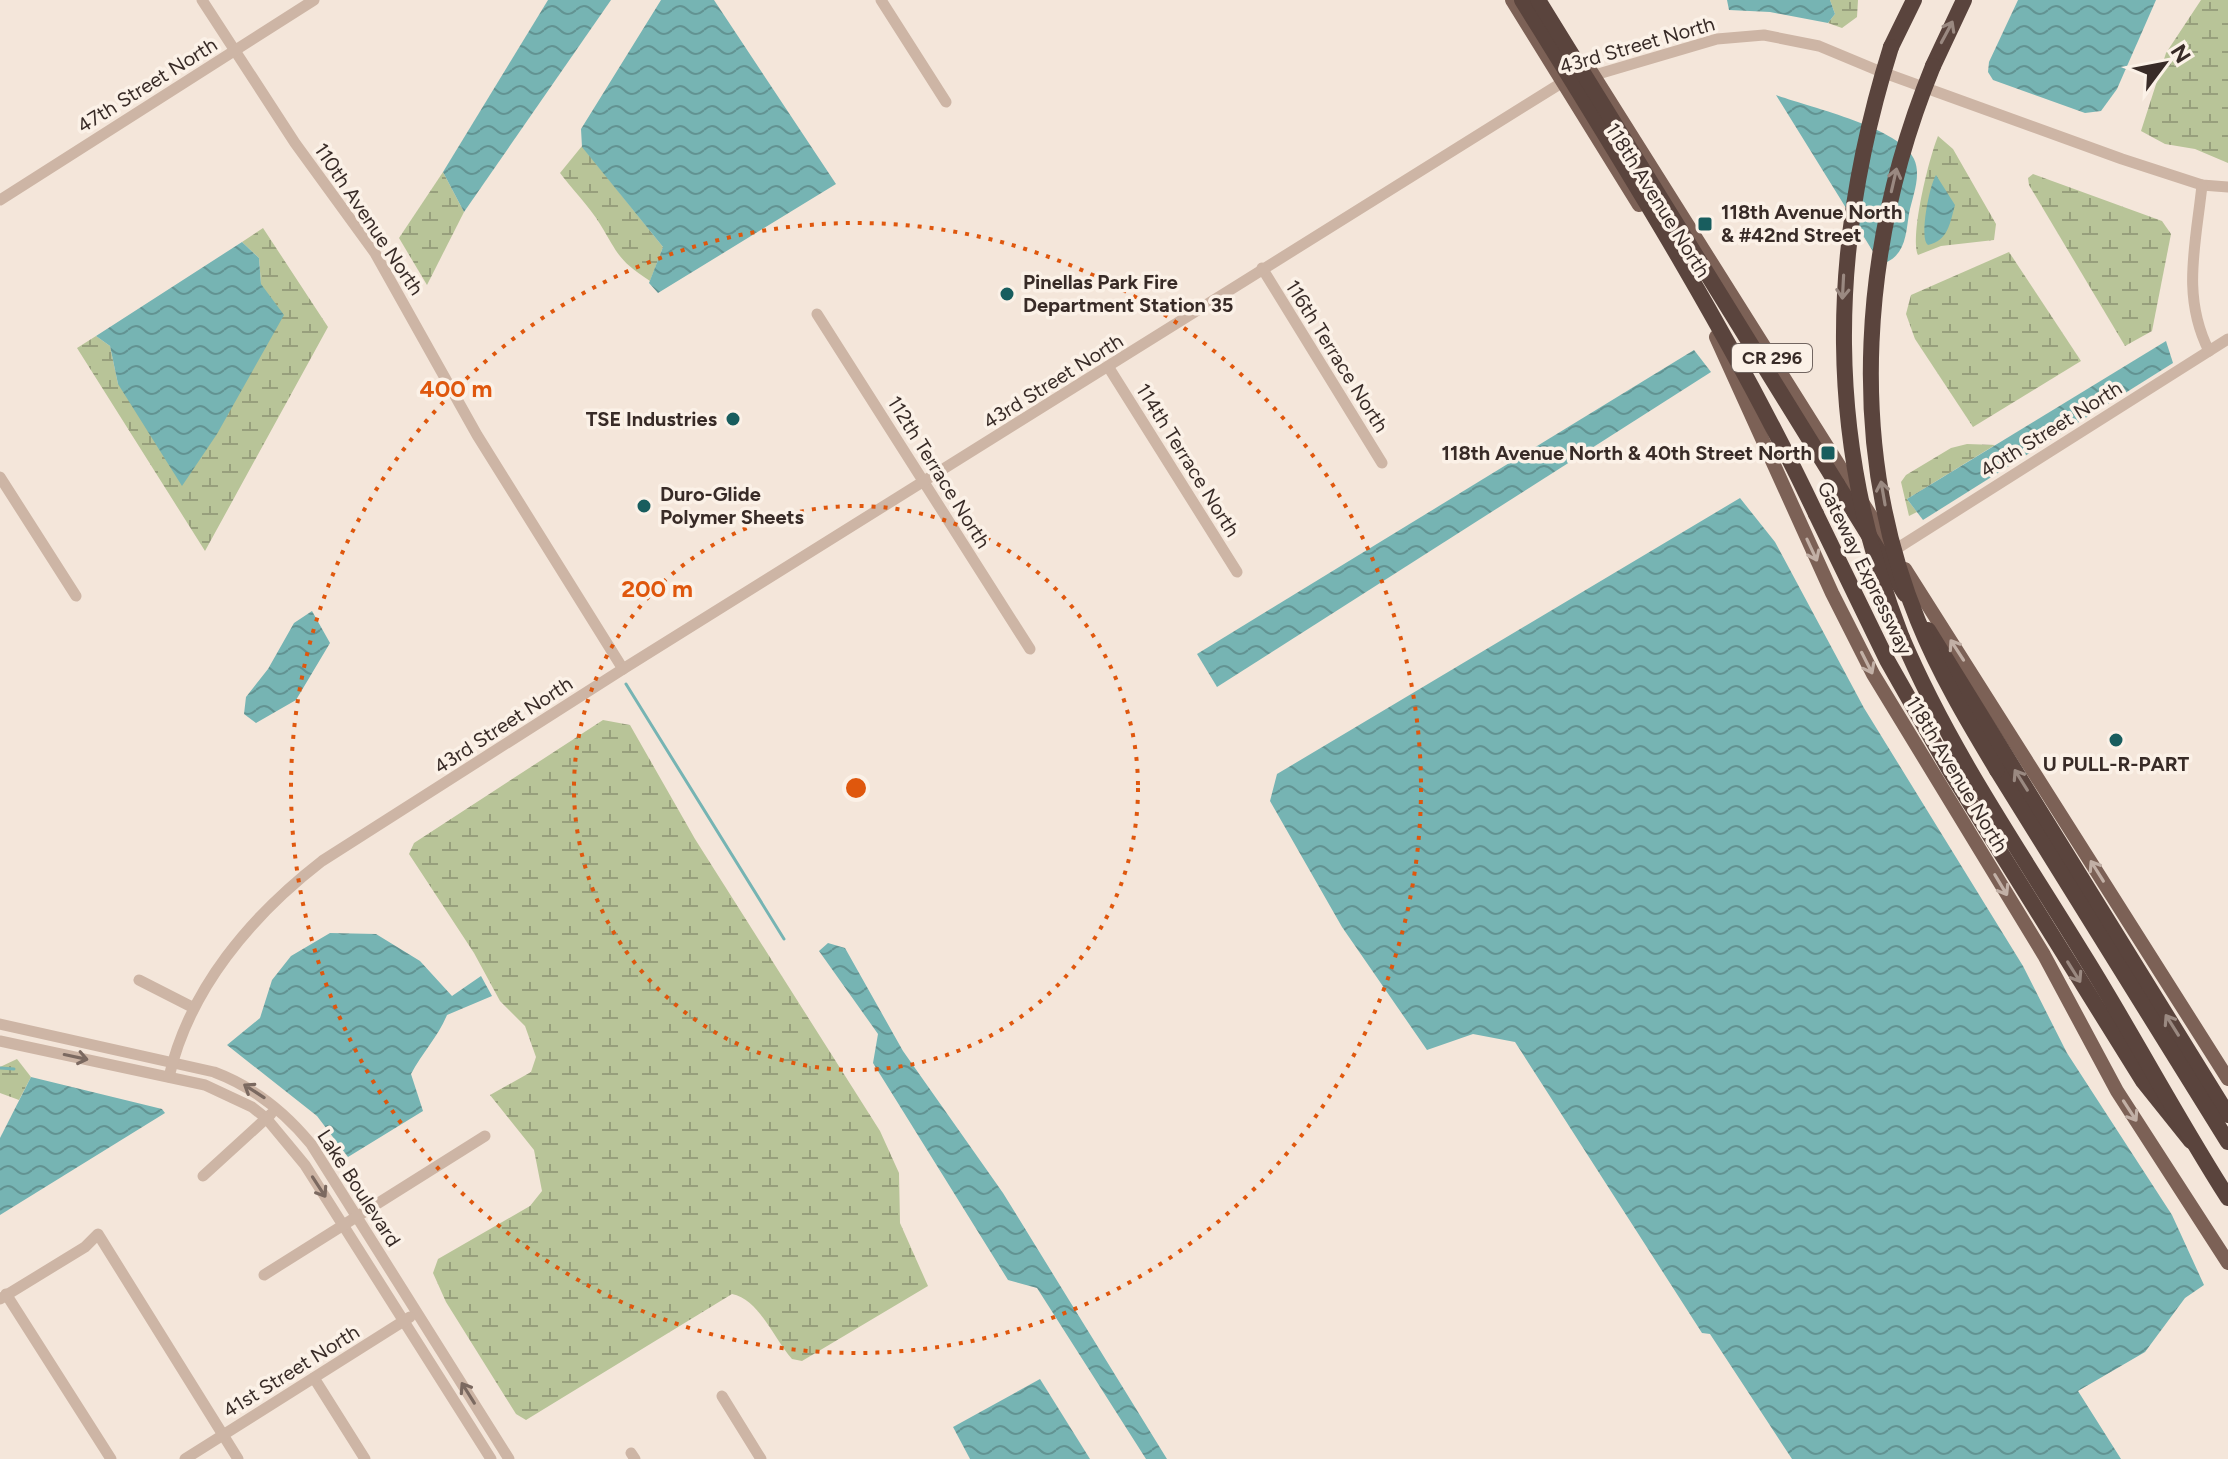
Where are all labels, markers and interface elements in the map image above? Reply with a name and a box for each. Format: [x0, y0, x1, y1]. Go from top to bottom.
street label: 43rd Street North [1557, 11, 1717, 79]
one-way arrow [1940, 21, 1956, 45]
north arrow [2124, 24, 2204, 104]
street label: 47th Street North [73, 32, 221, 138]
text: N [2165, 39, 2196, 68]
street label: 118th Avenue North [1601, 118, 1715, 282]
street label: 110th Avenue North [309, 138, 429, 300]
one-way arrow [1887, 167, 1902, 193]
place label: 118th Avenue North & #42nd Street [1721, 200, 1902, 247]
marker: 118th Avenue North & #42nd Street [1696, 215, 1714, 233]
place label: Pinellas Park Fire Department Station 35 [1023, 270, 1233, 317]
one-way arrow [1836, 273, 1851, 300]
street label: 116th Terrace North [1280, 275, 1394, 437]
marker: Pinellas Park Fire Department Station 35 [998, 285, 1016, 303]
street label: 43rd Street North [979, 328, 1127, 434]
road number: CR 296 [1732, 344, 1812, 372]
text: 400 m [420, 374, 492, 403]
street label: 40th Street North [1976, 376, 2126, 482]
street label: 114th Terrace North [1131, 379, 1245, 541]
street label: 112th Terrace North [882, 391, 996, 553]
place label: TSE Industries [586, 407, 717, 431]
marker: TSE Industries [724, 410, 742, 428]
place label: 118th Avenue North & 40th Street North [1442, 441, 1812, 465]
marker: 118th Avenue North & 40th Street North [1819, 444, 1837, 462]
street label: Gateway Expressway [1813, 477, 1918, 659]
one-way arrow [1874, 481, 1889, 506]
place label: Duro-Glide Polymer Sheets [660, 482, 804, 529]
marker: Duro-Glide Polymer Sheets [635, 497, 653, 515]
one-way arrow [1805, 538, 1820, 562]
text: 200 m [621, 574, 693, 603]
one-way arrow [1949, 639, 1965, 662]
one-way arrow [1860, 650, 1876, 674]
street label: 43rd Street North [429, 671, 577, 779]
street label: 118th Avenue North [1901, 692, 2013, 856]
marker: U PULL-R-PART [2107, 731, 2125, 749]
place label: U PULL-R-PART [2043, 752, 2189, 776]
one-way arrow [2012, 769, 2028, 792]
centre of rings [842, 774, 870, 802]
one-way arrow [2089, 860, 2105, 883]
one-way arrow [1994, 873, 2010, 896]
one-way arrow [2066, 960, 2082, 983]
one-way arrow [2164, 1014, 2180, 1037]
one-way arrow [63, 1050, 89, 1065]
one-way arrow [244, 1083, 266, 1100]
one-way arrow [2123, 1099, 2139, 1122]
street label: Lake Boulevard [312, 1125, 406, 1251]
one-way arrow [310, 1175, 327, 1197]
street label: 41st Street North [218, 1319, 364, 1423]
one-way arrow [459, 1382, 475, 1405]

